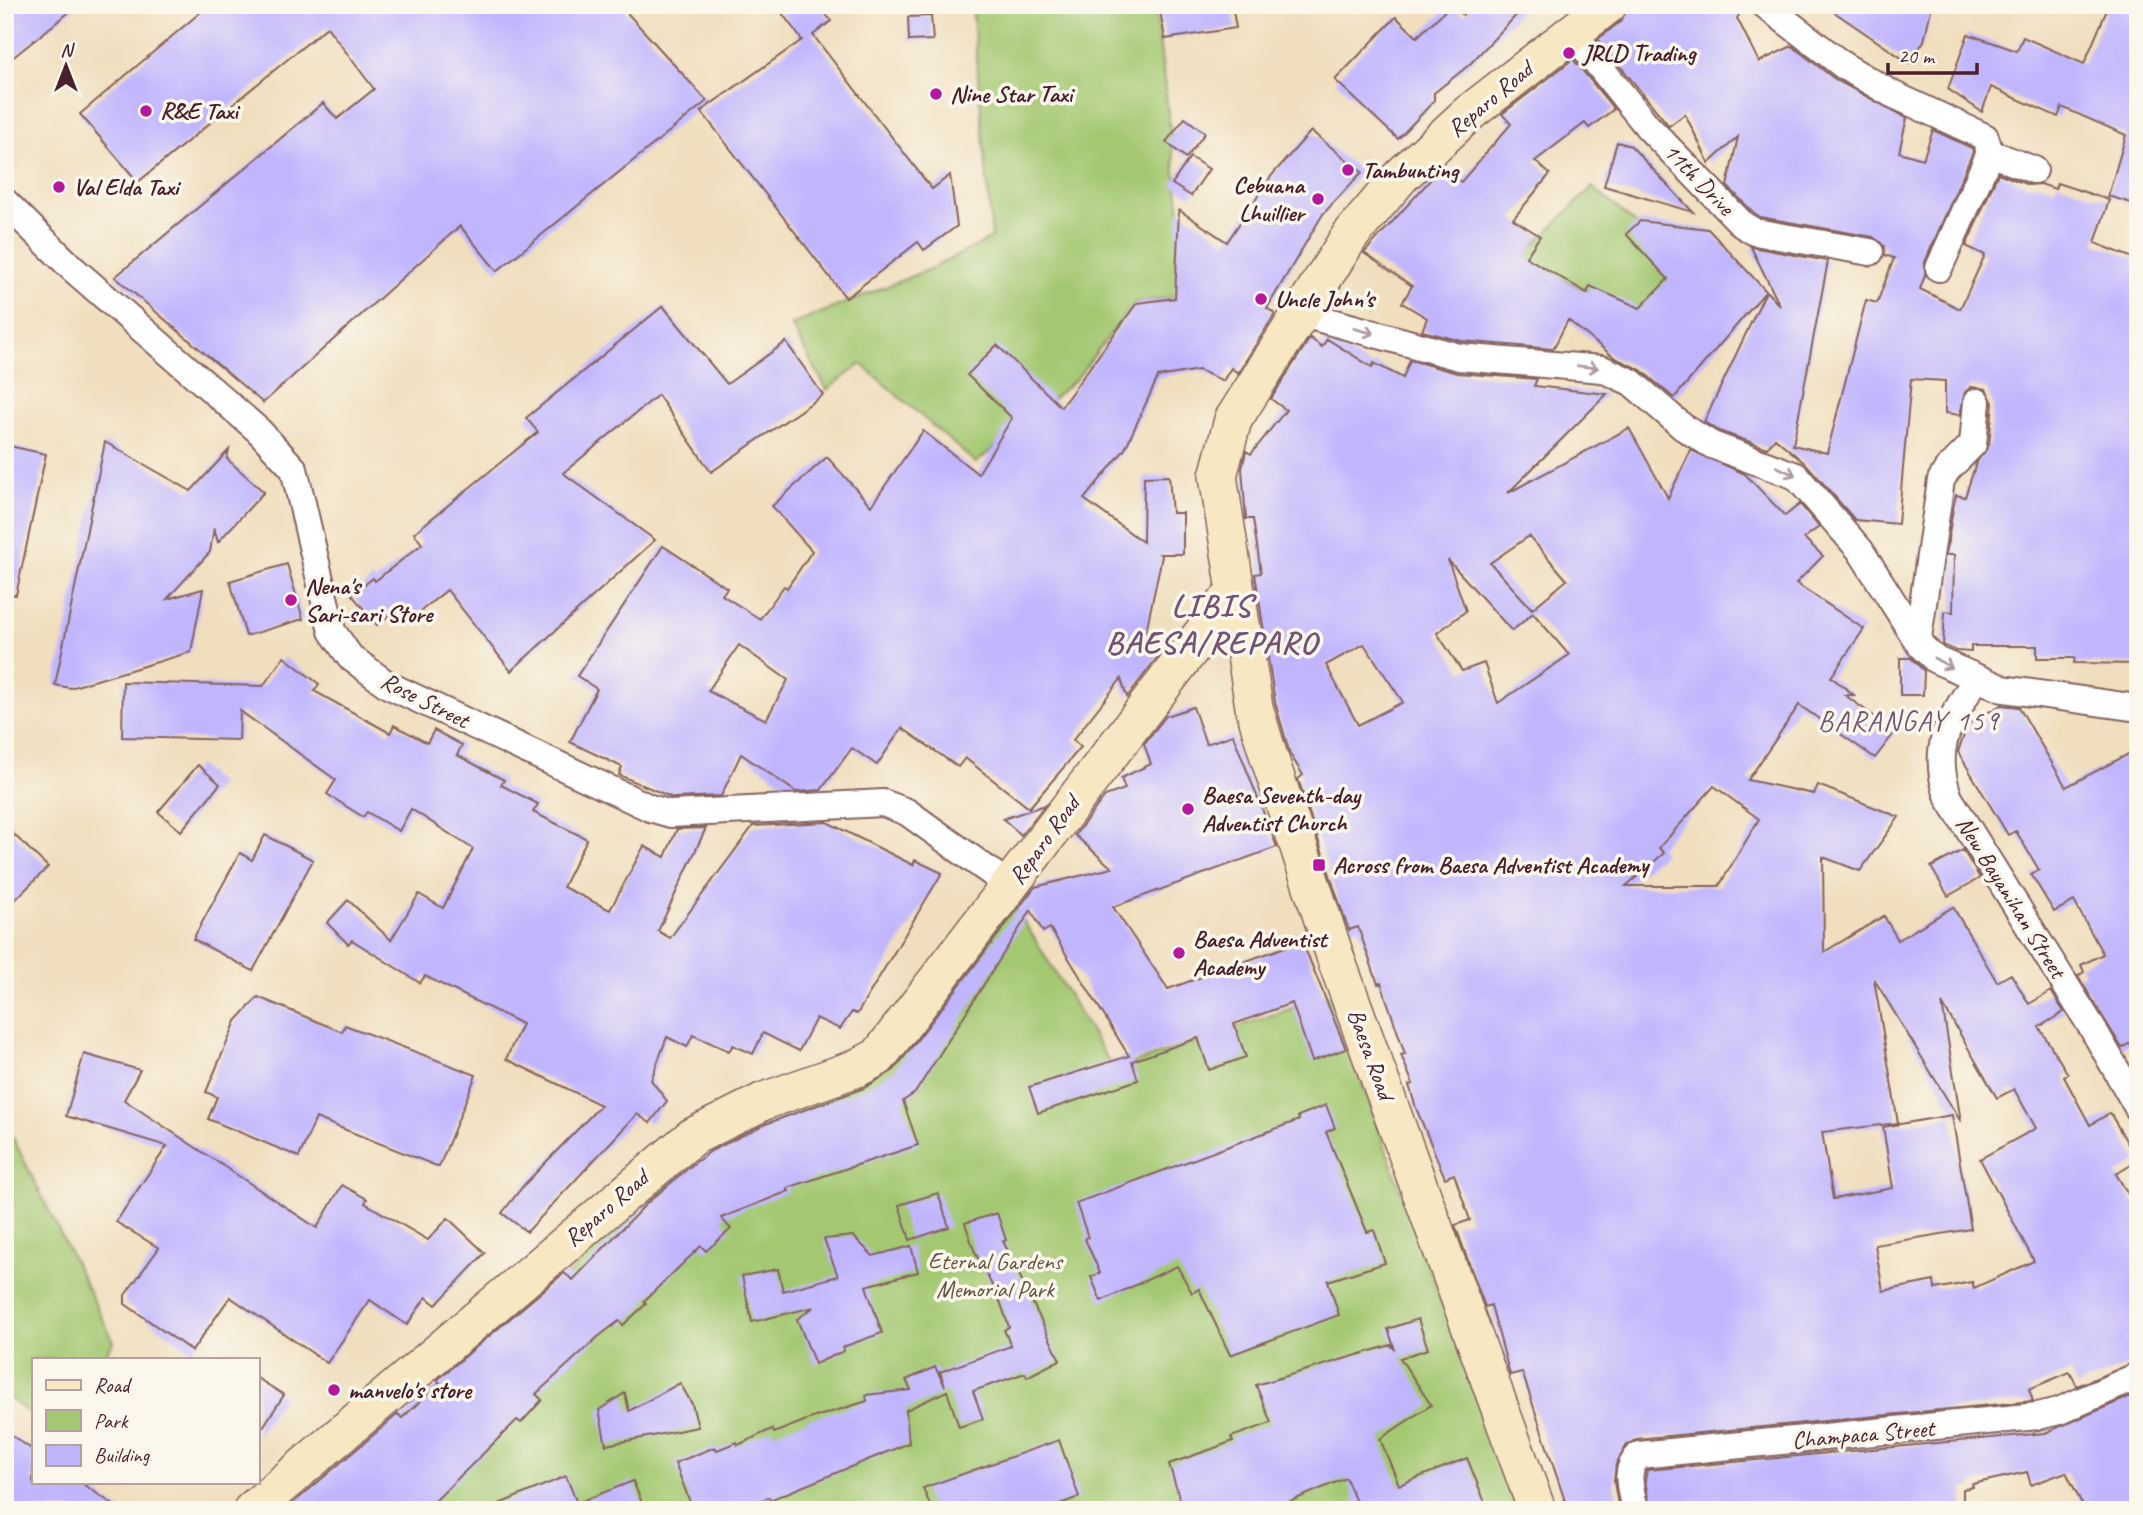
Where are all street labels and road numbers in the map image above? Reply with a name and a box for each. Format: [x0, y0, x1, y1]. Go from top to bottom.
street label: Reparo Road [1441, 52, 1542, 143]
street label: 11th Drive [1657, 136, 1742, 223]
street label: Rose Street [376, 665, 476, 736]
street label: Reparo Road [1002, 787, 1088, 890]
street label: New Bayanihan Street [1949, 811, 2074, 985]
street label: Baesa Road [1341, 1005, 1402, 1107]
street label: Reparo Road [558, 1161, 657, 1253]
street label: Champaca Street [1791, 1413, 1937, 1455]

